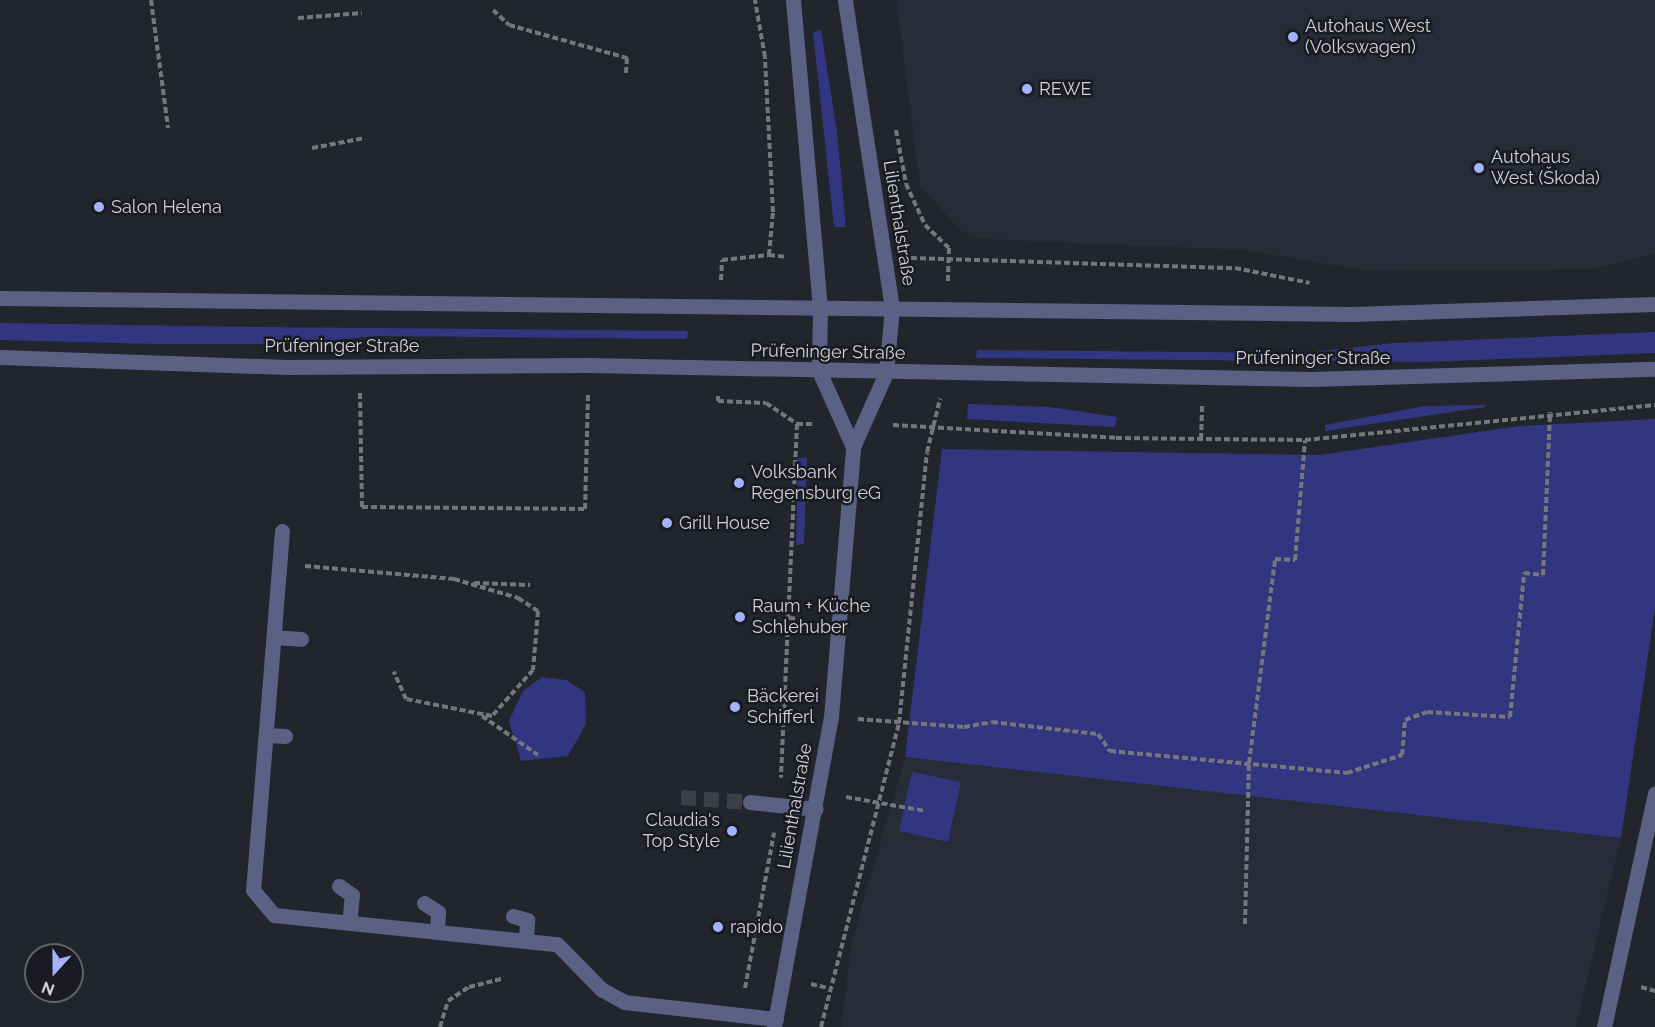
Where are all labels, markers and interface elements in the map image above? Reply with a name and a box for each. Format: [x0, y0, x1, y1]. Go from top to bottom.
place label: Autohaus West (Volkswagen) [1305, 16, 1431, 58]
marker: Autohaus West (Volkswagen) [1286, 30, 1300, 44]
place label: REWE [1039, 78, 1092, 100]
marker: REWE [1020, 82, 1034, 96]
place label: Autohaus West (Škoda) [1491, 147, 1600, 190]
street label: Lilienthalstraße [878, 159, 920, 287]
marker: Autohaus West (Škoda) [1472, 161, 1486, 175]
place label: Salon Helena [111, 196, 222, 218]
marker: Salon Helena [92, 200, 106, 214]
street label: Prüfeninger Straße [264, 335, 420, 357]
street label: Prüfeninger Straße [750, 340, 906, 364]
street label: Prüfeninger Straße [1235, 347, 1391, 369]
place label: Volksbank Regensburg eG [751, 462, 881, 504]
marker: Volksbank Regensburg eG [732, 476, 746, 490]
place label: Grill House [679, 512, 770, 534]
marker: Grill House [660, 516, 674, 530]
place label: Raum + Küche Schlehuber [752, 596, 870, 638]
marker: Raum + Küche Schlehuber [733, 610, 747, 624]
place label: Bäckerei Schifferl [747, 686, 819, 728]
marker: Bäckerei Schifferl [728, 700, 742, 714]
street label: Lilienthalstraße [773, 742, 817, 870]
place label: Claudia's Top Style [643, 810, 720, 852]
marker: Claudia's Top Style [725, 824, 739, 838]
place label: rapido [730, 916, 783, 938]
marker: rapido [711, 920, 725, 934]
north arrow [24, 943, 84, 1003]
text: N [39, 977, 57, 999]

